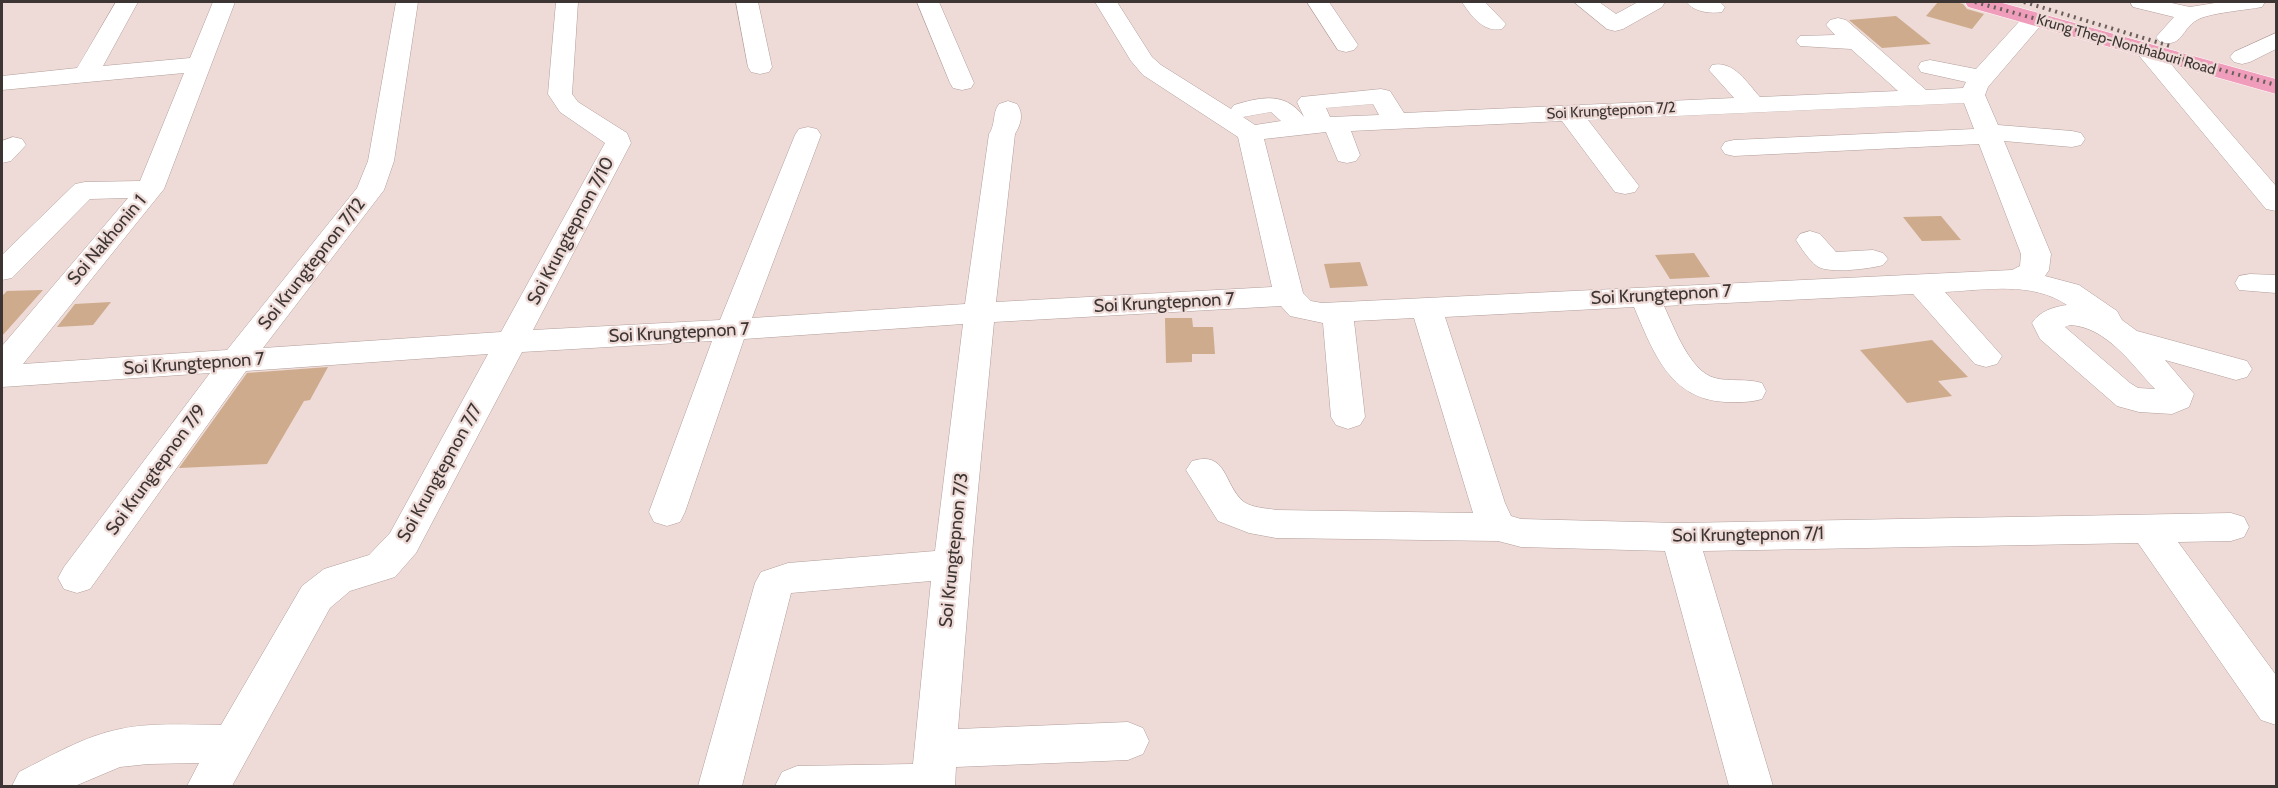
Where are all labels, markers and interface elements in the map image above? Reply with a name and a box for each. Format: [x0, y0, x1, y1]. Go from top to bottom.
street label: Krung Thep-Nonthaburi Road [2034, 11, 2218, 79]
street label: Soi Krungtepnon 7/2 [1546, 99, 1676, 123]
street label: Soi Krungtepnon 7/10 [523, 153, 619, 309]
street label: Soi Nakhonin 1 [63, 191, 151, 289]
street label: Soi Krungtepnon 7/12 [254, 194, 370, 334]
street label: Soi Krungtepnon 7 [1590, 281, 1732, 309]
street label: Soi Krungtepnon 7 [1093, 289, 1235, 317]
street label: Soi Krungtepnon 7 [608, 319, 750, 347]
street label: Soi Krungtepnon 7 [123, 348, 265, 380]
street label: Soi Krungtepnon 7/7 [393, 400, 487, 546]
street label: Soi Krungtepnon 7/9 [101, 401, 211, 539]
street label: Soi Krungtepnon 7/3 [935, 472, 973, 628]
street label: Soi Krungtepnon 7/1 [1672, 523, 1824, 547]

